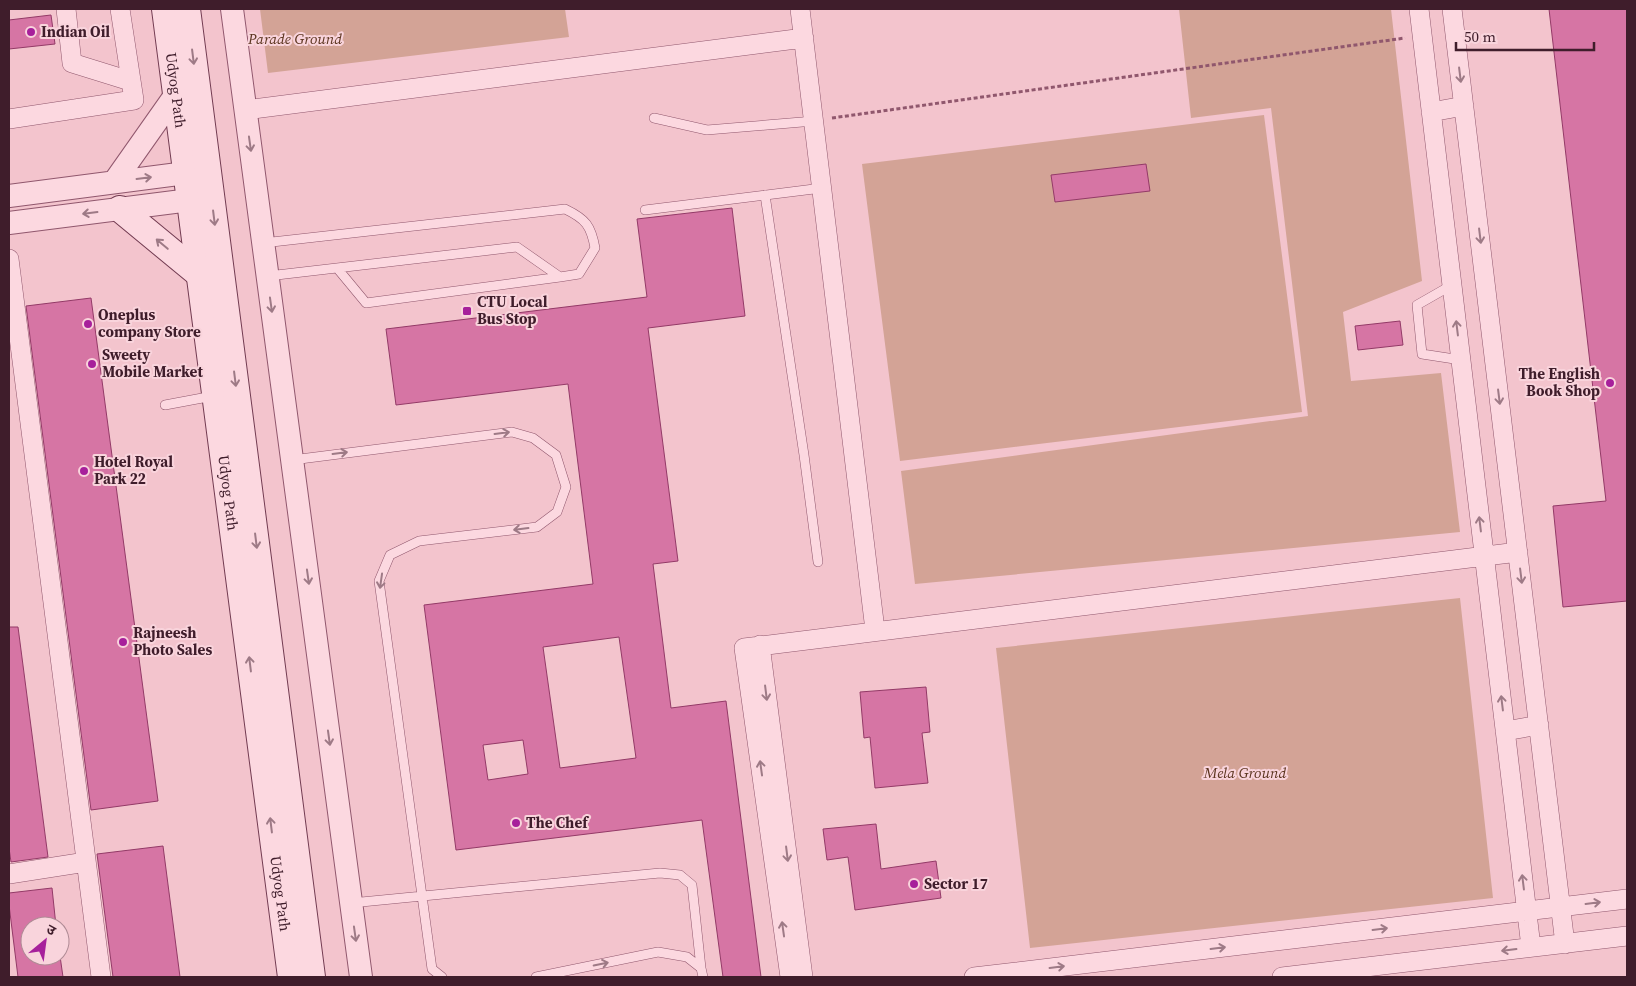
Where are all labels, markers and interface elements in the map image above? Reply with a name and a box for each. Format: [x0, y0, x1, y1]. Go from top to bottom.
scale bar [1456, 20, 1594, 52]
place label: Indian Oil [41, 21, 110, 42]
marker: Indian Oil [25, 26, 37, 38]
text: 50 m [1464, 26, 1496, 47]
park label: Parade Ground [247, 28, 342, 49]
one-way arrow [188, 49, 198, 65]
street label: Udyog Path [161, 51, 191, 129]
one-way arrow [1455, 66, 1465, 82]
one-way arrow [245, 135, 255, 151]
one-way arrow [136, 173, 152, 183]
one-way arrow [82, 208, 98, 218]
one-way arrow [209, 210, 219, 226]
one-way arrow [1475, 228, 1485, 244]
one-way arrow [156, 239, 169, 250]
place label: CTU Local Bus Stop [477, 291, 548, 329]
one-way arrow [267, 297, 277, 313]
place label: Oneplus company Store [98, 304, 201, 342]
marker: CTU Local Bus Stop [461, 305, 473, 317]
marker: Oneplus company Store [82, 318, 94, 330]
one-way arrow [1452, 320, 1462, 336]
place label: Sweety Mobile Market [102, 344, 203, 382]
marker: Sweety Mobile Market [86, 358, 98, 370]
place label: The English Book Shop [1519, 363, 1600, 401]
one-way arrow [230, 371, 240, 387]
marker: The English Book Shop [1604, 377, 1616, 389]
one-way arrow [1494, 389, 1504, 405]
one-way arrow [493, 428, 509, 438]
one-way arrow [332, 448, 348, 458]
place label: Hotel Royal Park 22 [94, 451, 173, 489]
street label: Udyog Path [213, 454, 244, 532]
marker: Hotel Royal Park 22 [78, 465, 90, 477]
one-way arrow [1475, 517, 1485, 533]
one-way arrow [513, 524, 529, 534]
one-way arrow [251, 532, 261, 548]
one-way arrow [1516, 568, 1526, 584]
one-way arrow [303, 569, 313, 585]
one-way arrow [376, 572, 386, 588]
place label: Rajneesh Photo Sales [133, 622, 212, 660]
marker: Rajneesh Photo Sales [117, 636, 129, 648]
one-way arrow [245, 656, 255, 672]
one-way arrow [761, 685, 771, 701]
one-way arrow [1497, 695, 1507, 711]
one-way arrow [324, 730, 334, 746]
one-way arrow [756, 760, 766, 776]
park label: Mela Ground [1203, 762, 1286, 783]
place label: The Chef [526, 812, 589, 833]
one-way arrow [266, 817, 276, 833]
marker: The Chef [510, 817, 522, 829]
one-way arrow [782, 846, 792, 862]
street label: Udyog Path [265, 854, 296, 933]
place label: Sector 17 [924, 873, 988, 894]
one-way arrow [1518, 874, 1528, 890]
marker: Sector 17 [908, 878, 920, 890]
one-way arrow [1585, 898, 1601, 908]
north arrow [20, 916, 70, 966]
text: उ [43, 919, 60, 941]
one-way arrow [778, 921, 788, 937]
one-way arrow [1371, 924, 1387, 934]
one-way arrow [351, 926, 361, 942]
one-way arrow [1210, 943, 1226, 953]
one-way arrow [1502, 945, 1518, 955]
one-way arrow [592, 959, 608, 968]
one-way arrow [1049, 962, 1065, 972]

